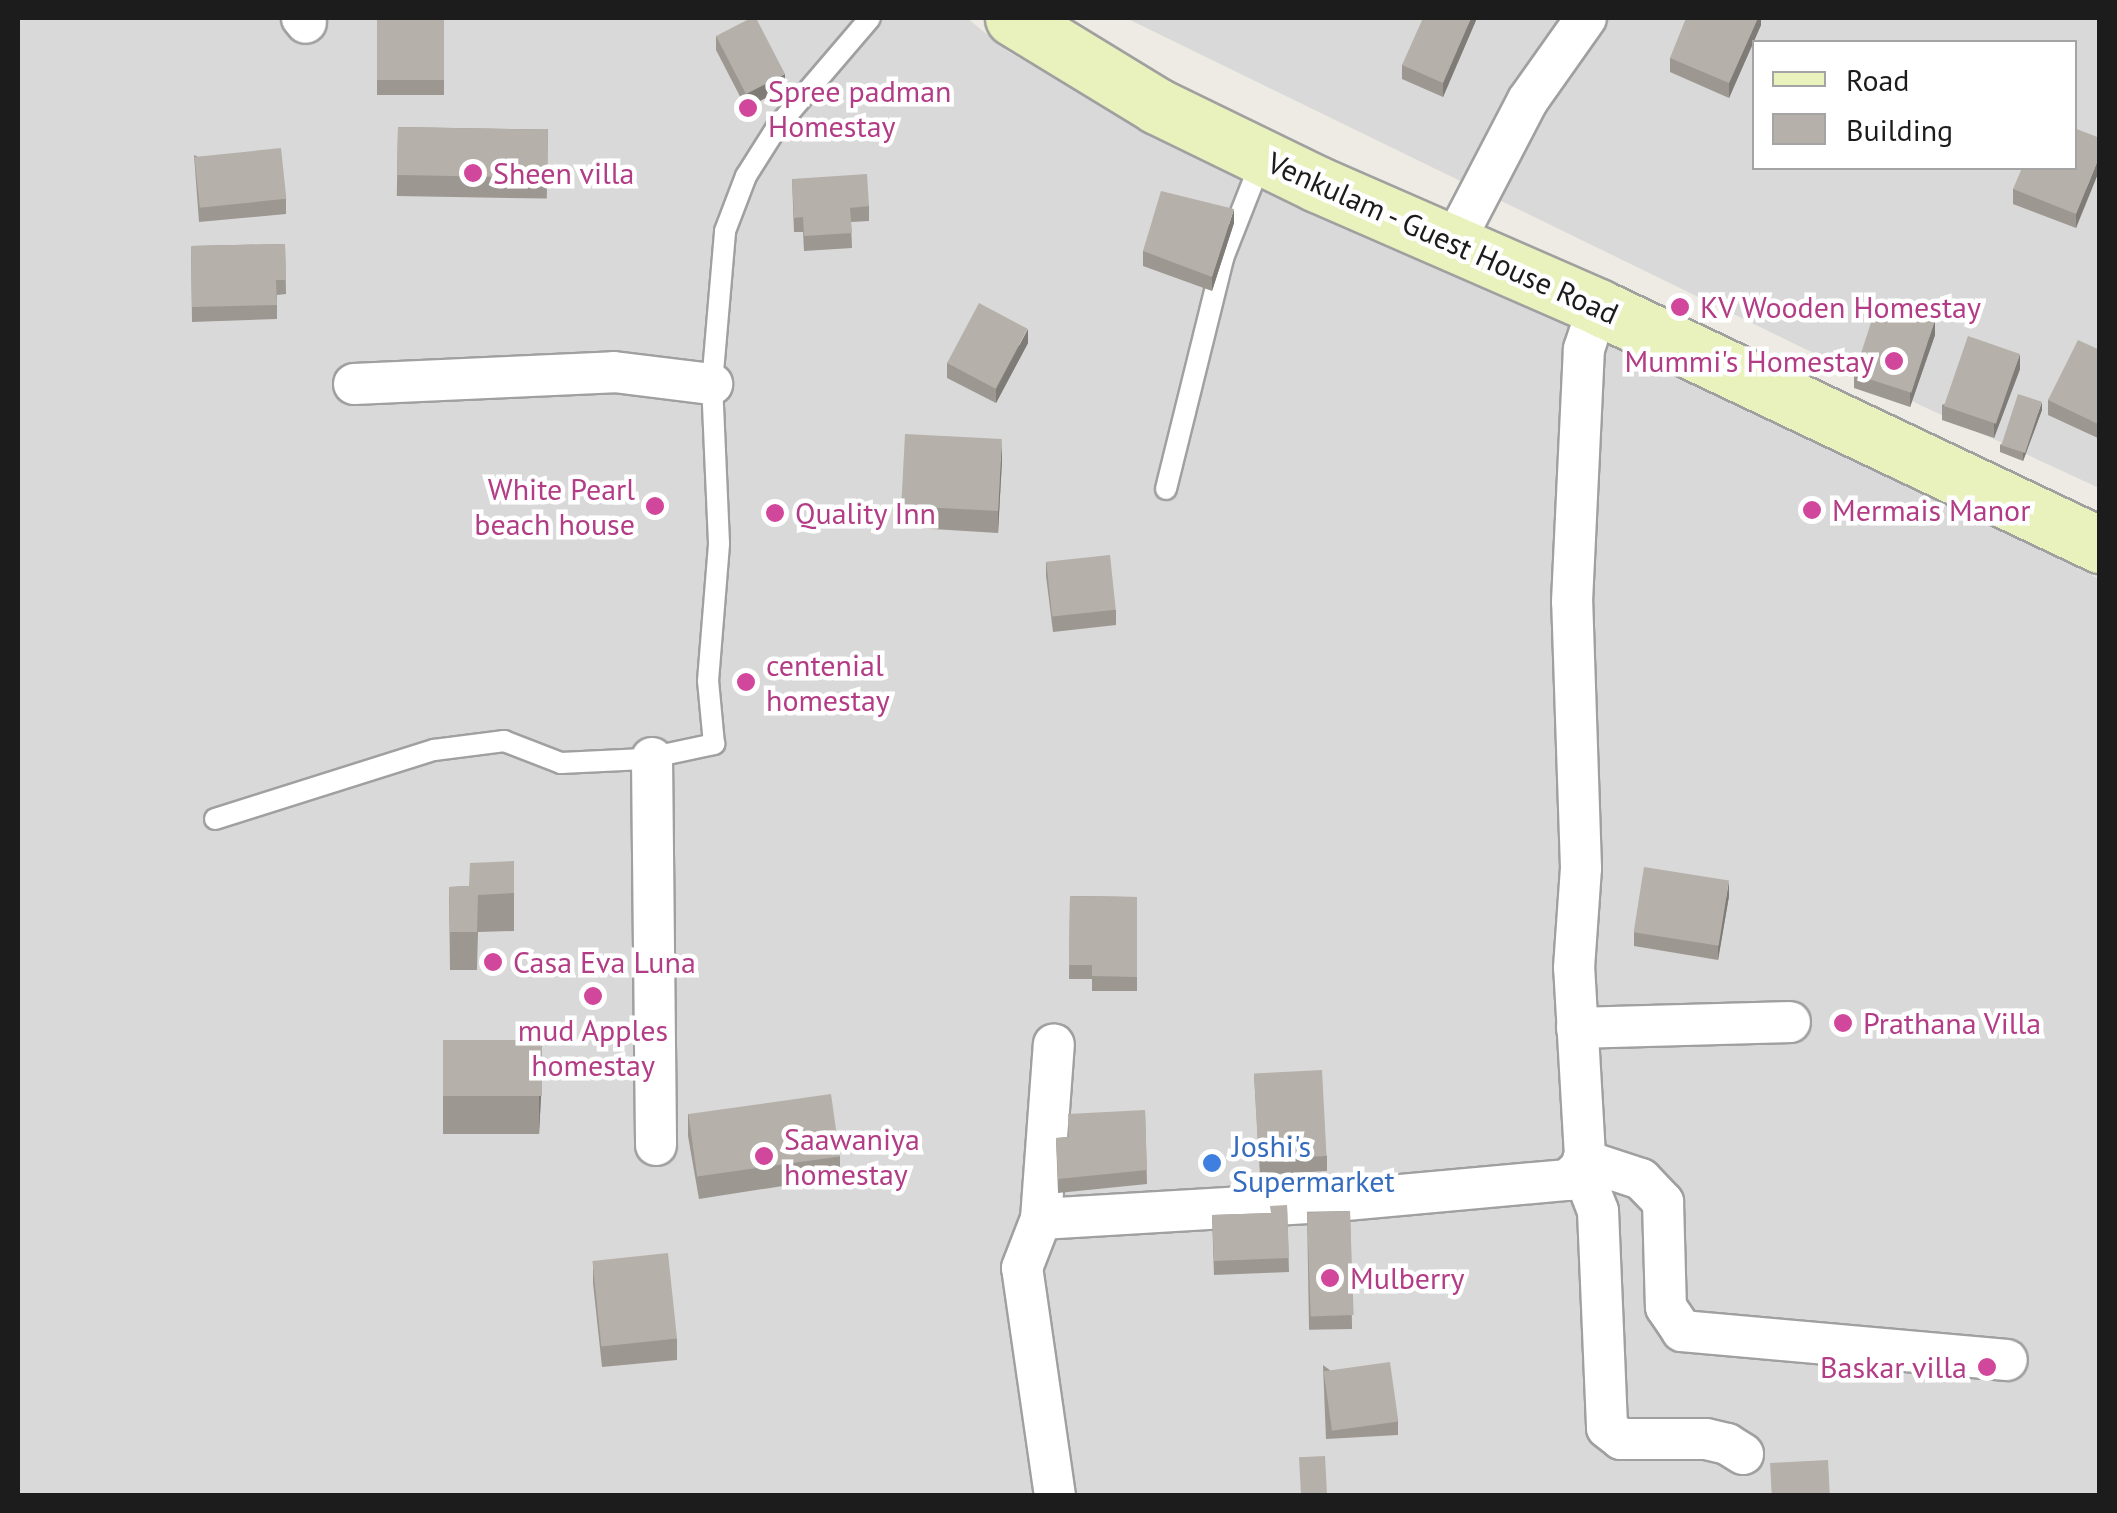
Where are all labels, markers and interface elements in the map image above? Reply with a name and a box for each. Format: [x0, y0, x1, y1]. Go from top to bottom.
legend [1752, 40, 2077, 170]
text: Road [1846, 60, 1910, 99]
place label: Spree padman Homestay [768, 73, 951, 144]
marker: Spree padman Homestay [737, 97, 759, 119]
text: Building [1846, 110, 1953, 149]
street label: Venkulam - Guest House Road [1260, 143, 1626, 333]
place label: Sheen villa [493, 155, 635, 191]
marker: Sheen villa [462, 162, 484, 184]
place label: KV Wooden Homestay [1700, 289, 1982, 325]
marker: KV Wooden Homestay [1669, 296, 1691, 318]
place label: Mummi's Homestay [1625, 343, 1874, 379]
marker: Mummi's Homestay [1883, 350, 1905, 372]
place label: White Pearl beach house [474, 471, 635, 542]
place label: Mermais Manor [1832, 492, 2030, 528]
marker: White Pearl beach house [644, 495, 666, 517]
place label: Quality Inn [795, 495, 937, 531]
marker: Mermais Manor [1801, 499, 1823, 521]
marker: Quality Inn [764, 502, 786, 524]
place label: centenial homestay [766, 647, 890, 718]
marker: centenial homestay [735, 671, 757, 693]
place label: Casa Eva Luna [513, 944, 696, 980]
marker: Casa Eva Luna [482, 951, 504, 973]
marker: mud Apples homestay [582, 985, 604, 1007]
place label: Prathana Villa [1863, 1005, 2042, 1041]
place label: mud Apples homestay [517, 1012, 669, 1082]
marker: Prathana Villa [1832, 1012, 1854, 1034]
place label: Saawaniya homestay [784, 1121, 920, 1192]
place label: Joshi's Supermarket [1232, 1128, 1395, 1198]
marker: Saawaniya homestay [753, 1145, 775, 1167]
marker: Joshi's Supermarket [1201, 1152, 1223, 1174]
place label: Mulberry [1350, 1260, 1464, 1296]
marker: Mulberry [1319, 1267, 1341, 1289]
place label: Baskar villa [1820, 1349, 1967, 1385]
marker: Baskar villa [1976, 1356, 1998, 1378]

